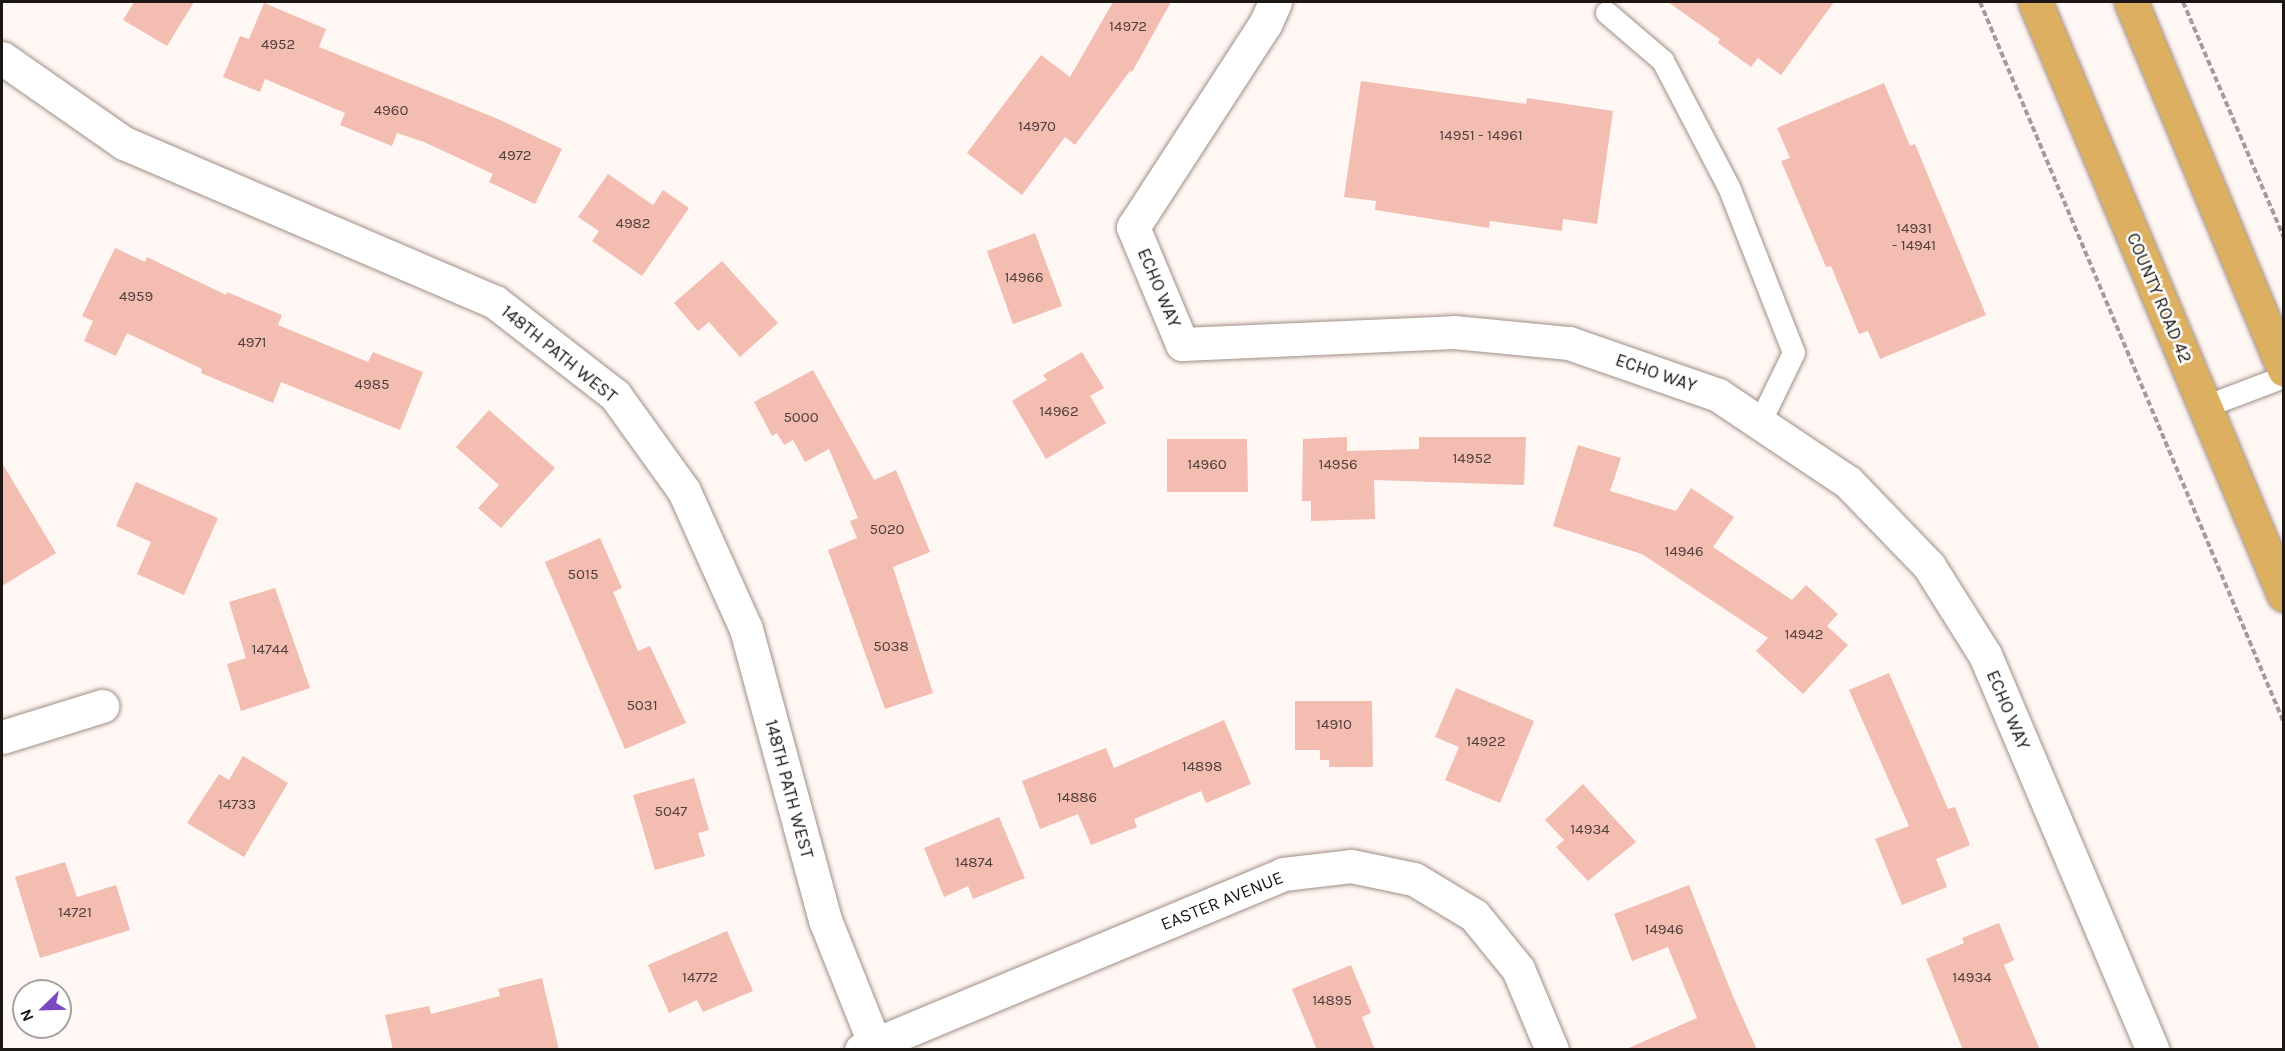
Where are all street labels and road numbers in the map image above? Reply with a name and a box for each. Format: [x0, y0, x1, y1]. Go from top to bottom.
street label: COUNTY ROAD 42 [2122, 230, 2196, 366]
street label: ECHO WAY [1133, 245, 1185, 331]
street label: 148TH PATH WEST [497, 301, 621, 407]
street label: ECHO WAY [1613, 349, 1699, 397]
street label: ECHO WAY [1982, 667, 2034, 753]
street label: 148TH PATH WEST [760, 717, 818, 861]
street label: EASTER AVENUE [1158, 867, 1286, 935]

